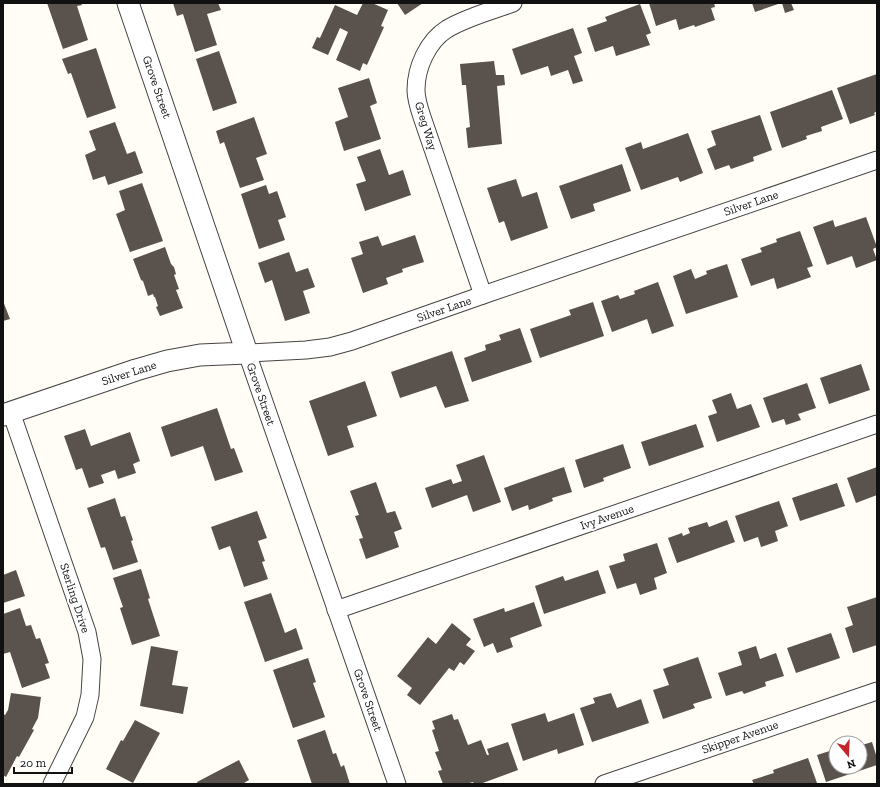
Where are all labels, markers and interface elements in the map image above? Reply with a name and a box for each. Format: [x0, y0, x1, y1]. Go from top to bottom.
street label: Grove Street [140, 54, 174, 121]
street label: Greg Way [412, 100, 440, 153]
street label: Silver Lane [722, 187, 780, 219]
street label: Silver Lane [415, 293, 473, 325]
street label: Silver Lane [100, 357, 158, 388]
street label: Grove Street [244, 361, 278, 428]
street label: Ivy Avenue [578, 501, 636, 533]
street label: Sterling Drive [57, 561, 93, 635]
street label: Grove Street [351, 667, 385, 734]
street label: Skipper Avenue [700, 717, 780, 757]
north arrow [828, 735, 868, 775]
scale bar [14, 749, 72, 775]
text: 20 m [20, 756, 47, 770]
text: N [844, 756, 857, 772]

